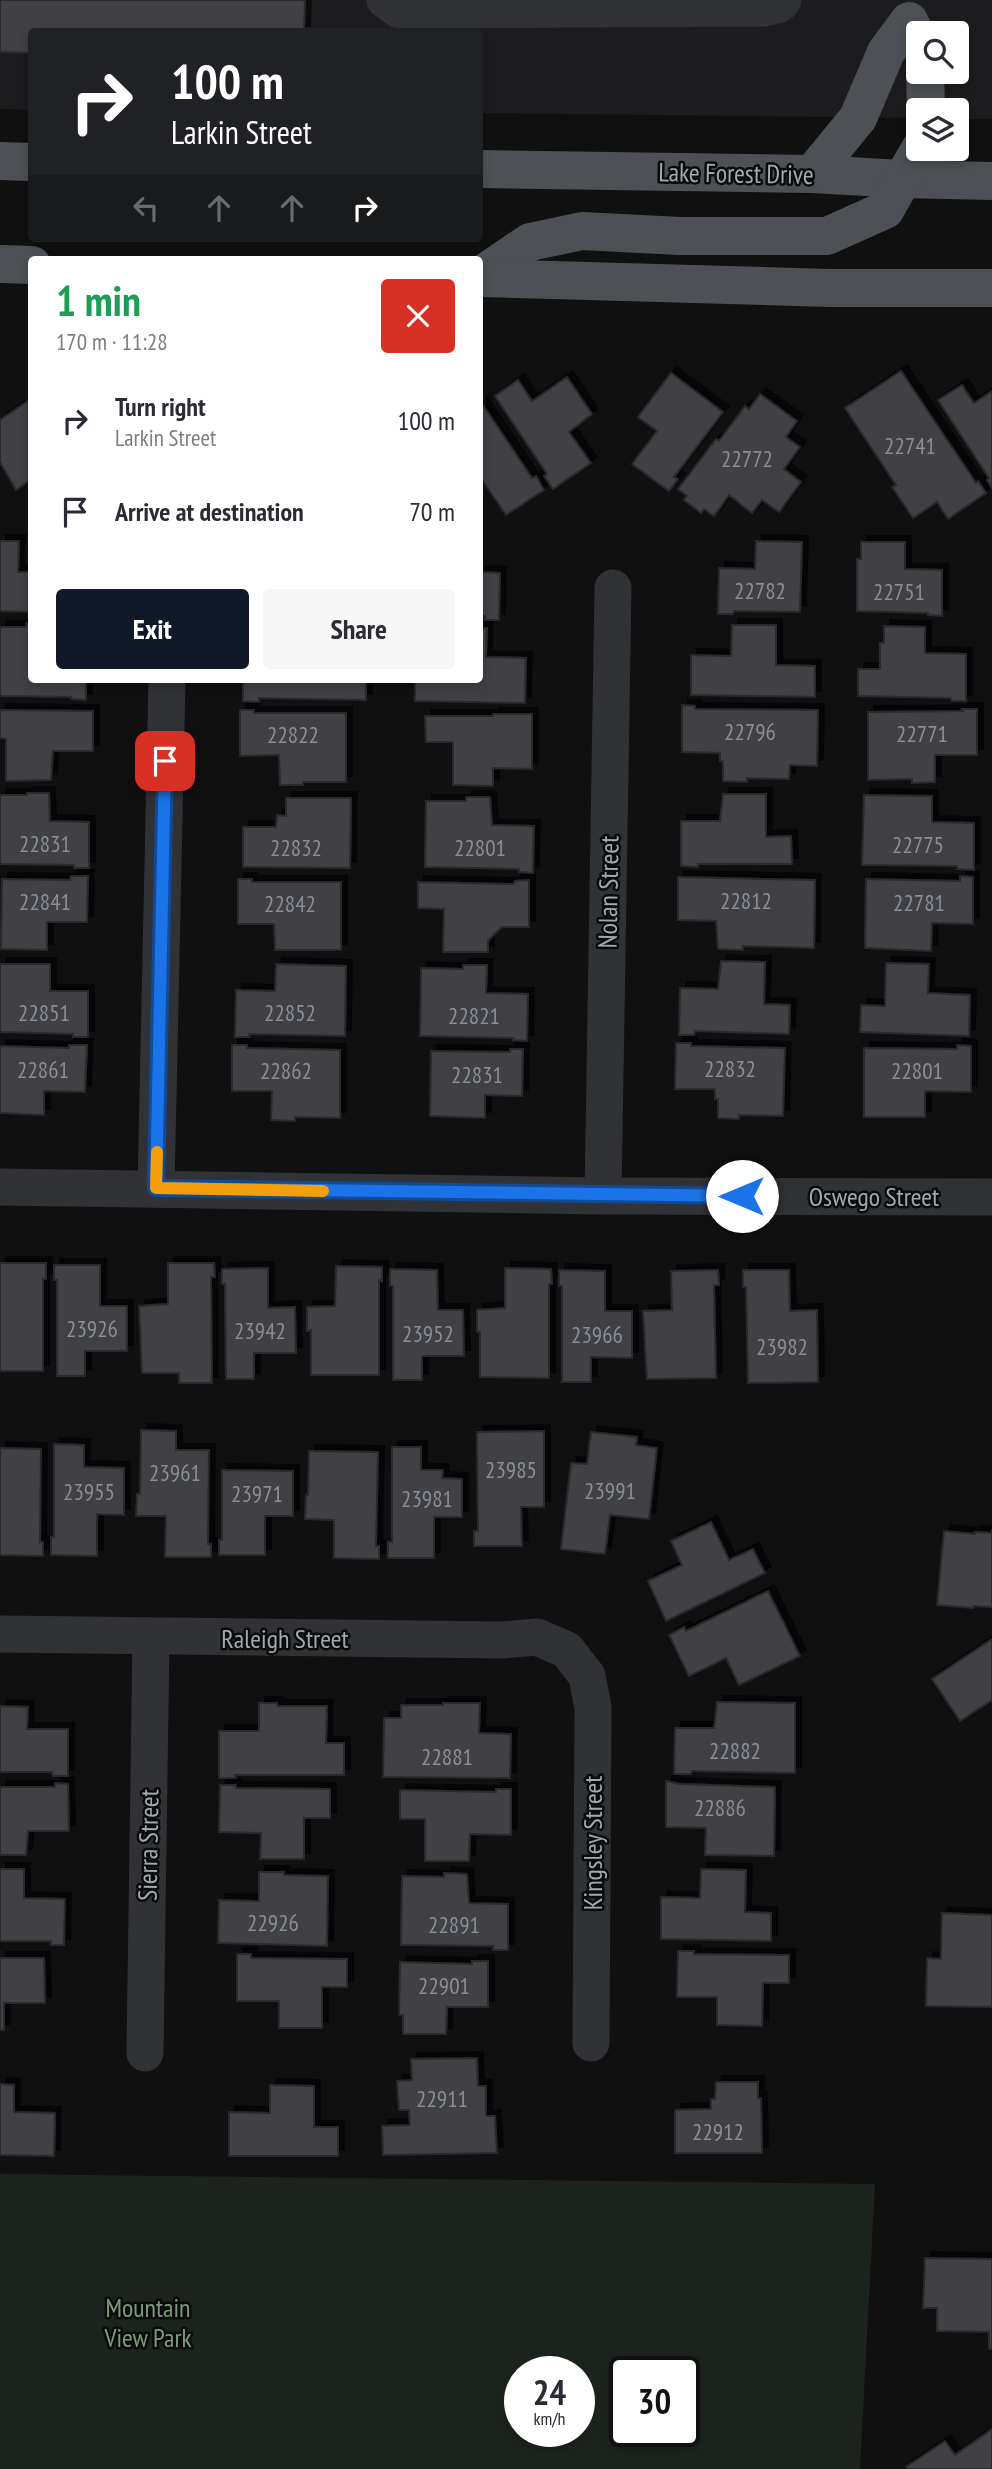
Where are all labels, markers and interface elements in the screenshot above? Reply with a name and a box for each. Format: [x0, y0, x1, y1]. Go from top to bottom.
map controls [906, 21, 969, 161]
button: search [906, 21, 969, 84]
text: 100 m [171, 49, 284, 113]
icon: right [56, 56, 147, 147]
button: layers [906, 98, 969, 161]
text: Larkin Street [171, 111, 312, 153]
street label: Lake Forest Drive [658, 155, 814, 191]
icon: left [127, 189, 165, 227]
icon: ahead [200, 189, 238, 227]
icon: ahead [273, 189, 311, 227]
icon: right [346, 189, 384, 227]
text: 1 min [56, 273, 141, 328]
button: close [381, 279, 455, 353]
text: 170 m · 11:28 [56, 327, 168, 356]
text: Turn right [115, 390, 206, 423]
icon: right [56, 402, 94, 440]
text: 100 m [397, 404, 455, 437]
text: Larkin Street [115, 423, 216, 452]
house number: 22741 [884, 431, 936, 460]
house number: 22772 [721, 444, 773, 473]
icon: arrive [56, 493, 94, 531]
text: Arrive at destination [115, 495, 304, 528]
text: 70 m [409, 495, 455, 528]
house number: 22782 [734, 576, 786, 605]
house number: 22751 [873, 577, 925, 606]
button: Exit [56, 589, 249, 669]
button: Share [263, 589, 455, 669]
house number: 22796 [724, 717, 776, 746]
house number: 22771 [896, 719, 948, 748]
house number: 22822 [267, 720, 319, 749]
pin [135, 731, 195, 791]
icon: arrive [146, 742, 184, 780]
house number: 22831 [19, 829, 71, 858]
house number: 22775 [892, 830, 944, 859]
house number: 22832 [270, 833, 322, 862]
house number: 22801 [454, 833, 506, 862]
street label: Nolan Street [591, 836, 625, 948]
house number: 22812 [720, 886, 772, 915]
house number: 22841 [19, 887, 71, 916]
house number: 22781 [893, 888, 945, 917]
house number: 22842 [264, 889, 316, 918]
house number: 22851 [18, 998, 70, 1027]
house number: 22852 [264, 998, 316, 1027]
house number: 22821 [448, 1001, 500, 1030]
house number: 22832 [704, 1054, 756, 1083]
house number: 22861 [17, 1055, 69, 1084]
house number: 22862 [260, 1056, 312, 1085]
house number: 22801 [891, 1056, 943, 1085]
house number: 22831 [451, 1060, 503, 1089]
position arrow [705, 1159, 779, 1233]
street label: Oswego Street [809, 1180, 939, 1213]
house number: 23926 [66, 1314, 118, 1343]
house number: 23942 [234, 1316, 286, 1345]
house number: 23952 [402, 1319, 454, 1348]
house number: 23966 [571, 1320, 623, 1349]
house number: 23982 [756, 1332, 808, 1361]
house number: 23985 [485, 1455, 537, 1484]
house number: 23961 [149, 1458, 201, 1487]
house number: 23991 [584, 1476, 636, 1505]
house number: 23955 [63, 1477, 115, 1506]
house number: 23971 [231, 1479, 283, 1508]
house number: 23981 [401, 1484, 453, 1513]
street label: Raleigh Street [221, 1622, 349, 1655]
house number: 22882 [709, 1736, 761, 1765]
house number: 22881 [421, 1742, 473, 1771]
street label: Kingsley Street [576, 1776, 609, 1910]
street label: Sierra Street [131, 1789, 165, 1901]
house number: 22886 [694, 1793, 746, 1822]
house number: 22926 [247, 1908, 299, 1937]
house number: 22891 [428, 1910, 480, 1939]
house number: 22901 [418, 1971, 470, 2000]
house number: 22911 [416, 2084, 468, 2113]
house number: 22912 [692, 2117, 744, 2146]
park label: Mountain View Park [103, 2291, 192, 2354]
speed limit sign: 30 [609, 2356, 700, 2447]
text: 24 [533, 2369, 566, 2415]
text: km/h [534, 2407, 565, 2430]

